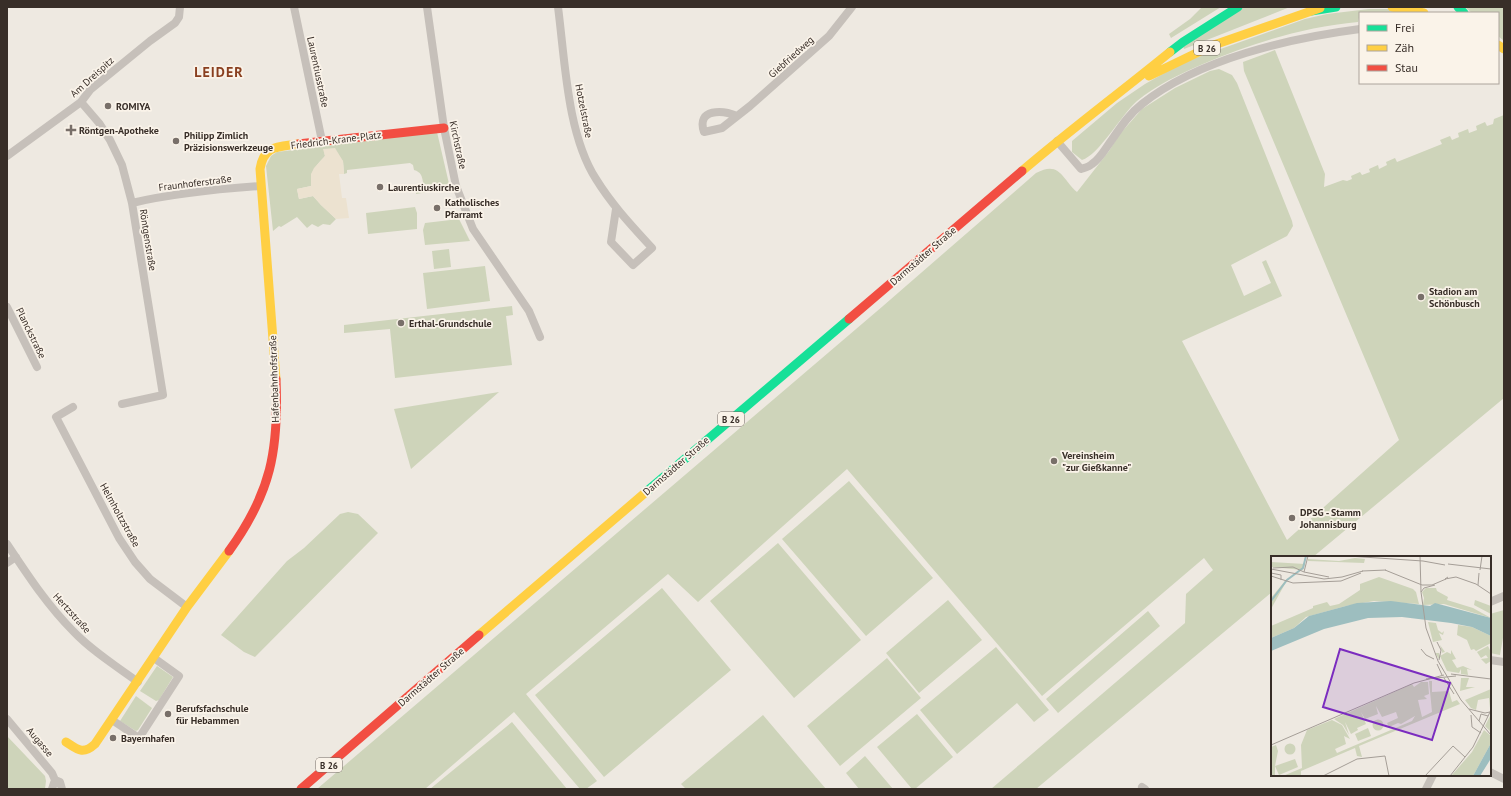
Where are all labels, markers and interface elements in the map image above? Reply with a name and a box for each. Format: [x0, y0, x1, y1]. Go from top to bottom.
legend [1359, 12, 1499, 84]
text: Frei [1395, 20, 1415, 35]
street label: Giebfriedweg [766, 33, 816, 81]
street label: Laurentiusstraße [304, 35, 332, 109]
text: Zäh [1395, 40, 1414, 55]
road number: B 26 [1194, 41, 1220, 55]
street label: Am Dreispitz [67, 54, 117, 100]
text: Stau [1395, 60, 1418, 75]
district label: LEIDER [194, 63, 244, 81]
street label: Hotzelstraße [572, 83, 596, 139]
place label: ROMIYA [116, 100, 151, 113]
marker: ROMIYA [103, 101, 113, 111]
street label: Kirchstraße [447, 120, 469, 170]
place label: Röntgen-Apotheke [79, 124, 159, 137]
marker: Röntgen-Apotheke [66, 125, 76, 135]
street label: Friedrich-Krane-Platz [290, 128, 382, 152]
place label: Philipp Zimlich Präzisionswerkzeuge [184, 129, 273, 154]
marker: Philipp Zimlich Präzisionswerkzeuge [171, 136, 181, 146]
street label: Fraunhoferstraße [158, 172, 232, 194]
place label: Laurentiuskirche [388, 181, 459, 194]
marker: Laurentiuskirche [375, 182, 385, 192]
place label: Katholisches Pfarramt [445, 196, 499, 221]
marker: Katholisches Pfarramt [432, 203, 442, 213]
street label: Röntgenstraße [137, 208, 159, 272]
street label: Darmstädter Straße [887, 224, 959, 288]
place label: Stadion am Schönbusch [1429, 285, 1480, 310]
marker: Stadion am Schönbusch [1416, 292, 1426, 302]
street label: Planckstraße [13, 305, 49, 361]
place label: Erthal-Grundschule [409, 317, 492, 330]
marker: Erthal-Grundschule [396, 318, 406, 328]
street label: Hafenbahnhofstraße [266, 335, 282, 423]
road number: B 26 [718, 412, 744, 426]
street label: Darmstädter Straße [640, 434, 712, 498]
place label: Vereinsheim "zur Gießkanne" [1061, 449, 1131, 474]
marker: Vereinsheim "zur Gießkanne" [1049, 456, 1059, 466]
street label: Helmholtzstraße [97, 481, 143, 549]
place label: DPSG - Stamm Johannisburg [1299, 506, 1361, 531]
marker: DPSG - Stamm Johannisburg [1287, 513, 1297, 523]
inset map [1271, 556, 1491, 776]
street label: Hertzstraße [50, 590, 94, 636]
street label: Darmstädter Straße [395, 645, 467, 709]
place label: Berufsfachschule für Hebammen [176, 702, 249, 727]
marker: Berufsfachschule für Hebammen [163, 709, 173, 719]
street label: Augasse [24, 724, 56, 760]
place label: Bayernhafen [121, 732, 175, 745]
marker: Bayernhafen [108, 733, 118, 743]
road number: B 26 [316, 758, 342, 772]

